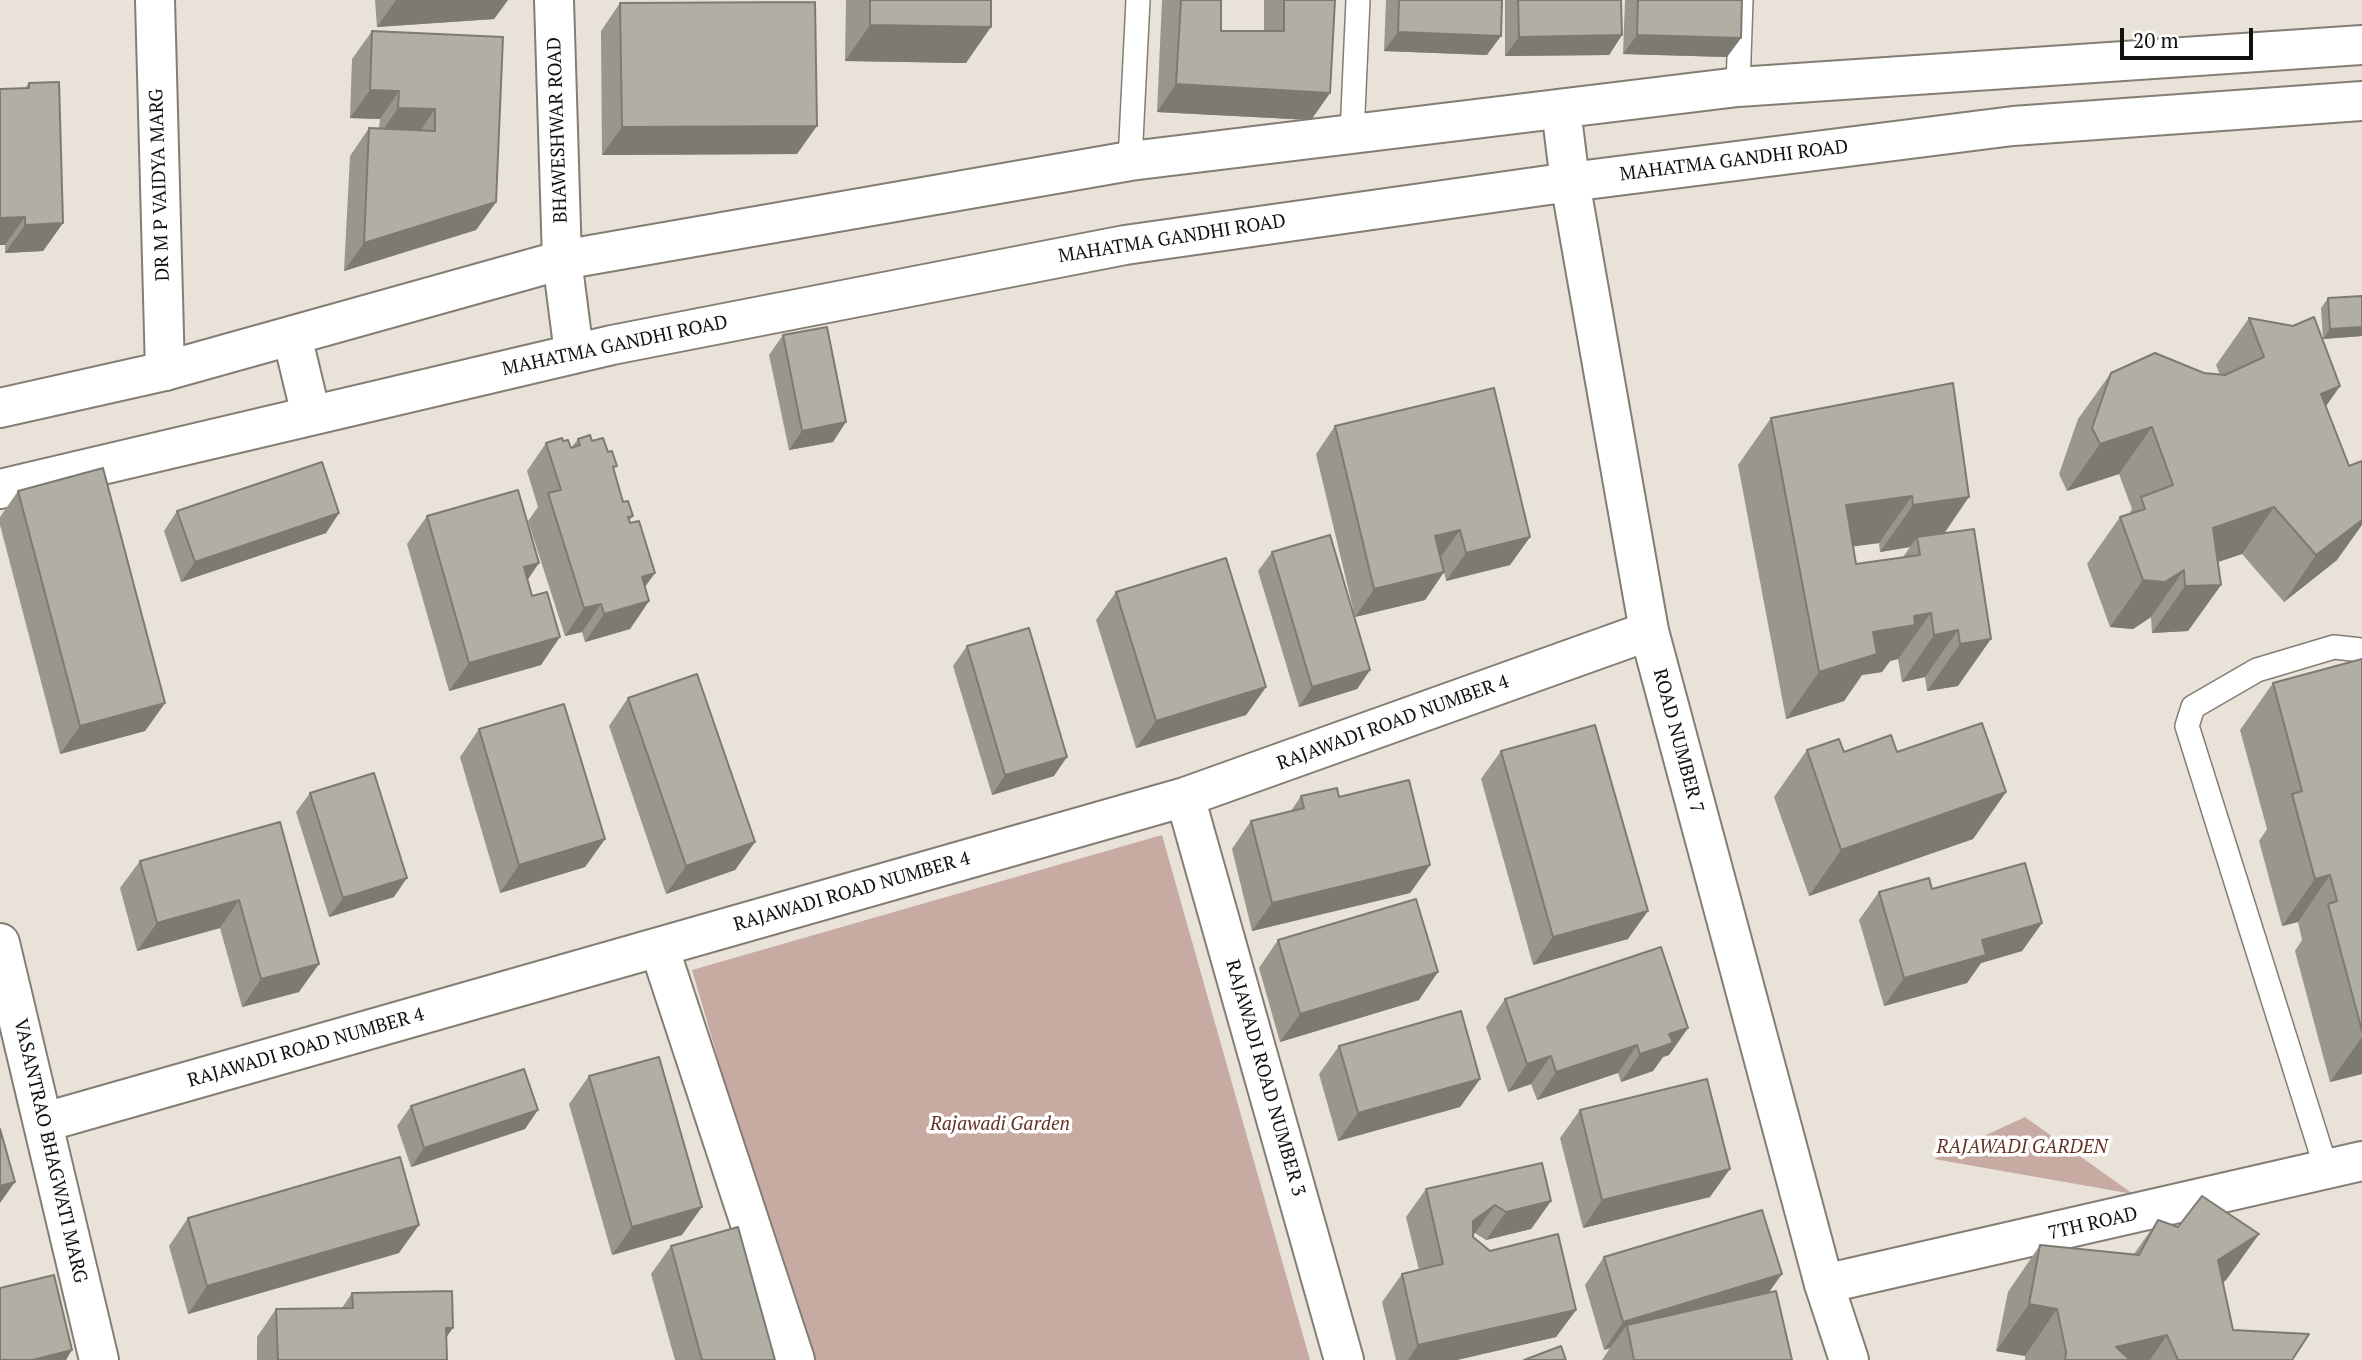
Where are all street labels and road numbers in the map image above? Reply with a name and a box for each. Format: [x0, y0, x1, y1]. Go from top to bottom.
street label: BHAWESHWAR ROAD [543, 37, 573, 223]
street label: DR M P VAIDYA MARG [145, 88, 175, 282]
street label: MAHATMA GANDHI ROAD [1618, 136, 1850, 186]
street label: MAHATMA GANDHI ROAD [1057, 210, 1287, 268]
street label: MAHATMA GANDHI ROAD [500, 311, 730, 381]
street label: ROAD NUMBER 7 [1648, 666, 1708, 816]
street label: RAJAWADI ROAD NUMBER 4 [1274, 670, 1512, 776]
street label: RAJAWADI ROAD NUMBER 4 [731, 847, 973, 937]
street label: RAJAWADI ROAD NUMBER 3 [1220, 957, 1310, 1199]
street label: RAJAWADI ROAD NUMBER 4 [185, 1003, 427, 1093]
street label: VASANTRAO BHAGWATI MARG [8, 1017, 92, 1285]
street label: 7TH ROAD [2046, 1203, 2140, 1245]

